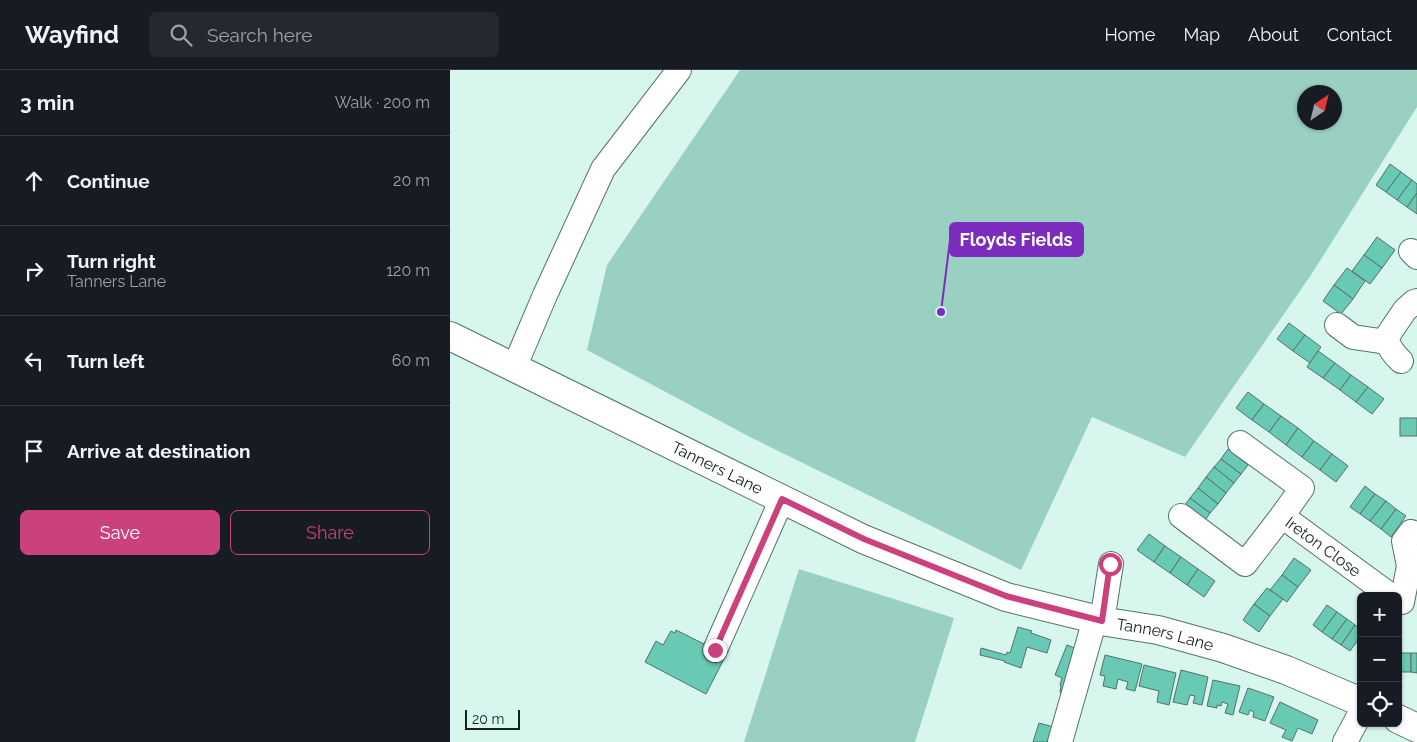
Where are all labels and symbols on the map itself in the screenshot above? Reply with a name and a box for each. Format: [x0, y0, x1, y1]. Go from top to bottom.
north arrow [1297, 85, 1342, 130]
callout: Floyds Fields [950, 223, 1083, 256]
text: Floyds Fields [960, 229, 1073, 250]
street label: Tanners Lane [669, 438, 766, 498]
street label: Ireton Close [1282, 513, 1365, 581]
route start [1099, 553, 1122, 576]
street label: Tanners Lane [1115, 615, 1216, 655]
route end [704, 639, 727, 662]
scale bar [465, 707, 520, 730]

